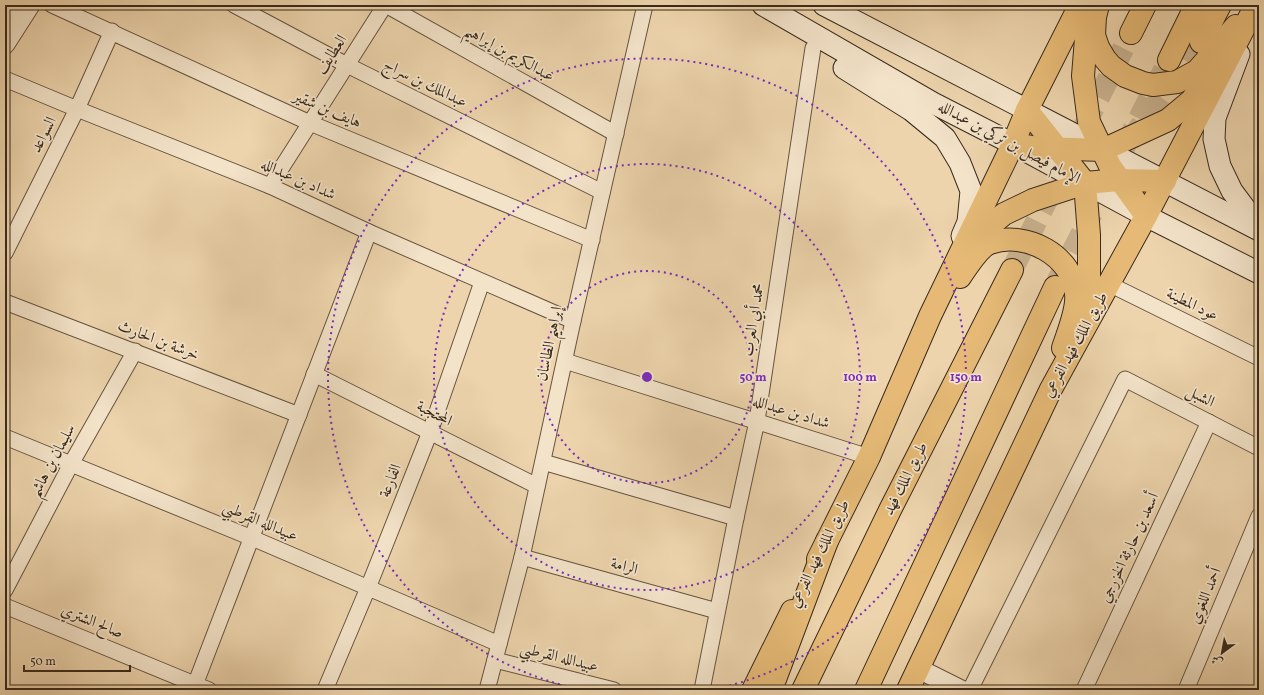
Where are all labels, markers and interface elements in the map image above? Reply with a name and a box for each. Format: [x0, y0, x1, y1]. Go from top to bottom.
street label: عبدالكريم بن إبراهيم [458, 20, 558, 91]
street label: العطايف [311, 31, 353, 79]
street label: عبدالملك بن سراج [378, 54, 471, 116]
street label: هايف بن شقير [288, 85, 365, 134]
street label: الإمام فيصل بن تركي بن عبدالله [933, 95, 1085, 192]
street label: السواعد [26, 113, 62, 157]
street label: شداد بن عبدالله [257, 154, 339, 206]
street label: محمد أبي العرب [735, 282, 771, 358]
street label: عود المطينة [1162, 283, 1222, 327]
street label: طريق الملك فهد الفرعي [1038, 288, 1114, 402]
street label: إبراهيم الطاسان [531, 303, 573, 384]
street label: خرشة بن الحارث [114, 315, 202, 367]
centre of rings [640, 370, 654, 384]
text: 50 m [739, 370, 767, 386]
text: 100 m [843, 370, 877, 386]
text: 150 m [950, 370, 982, 386]
street label: الشبل [1182, 380, 1218, 414]
street label: شداد بن عبدالله [750, 391, 832, 435]
street label: المحتجبة [412, 396, 456, 432]
street label: سليمان بن هاشم [24, 420, 85, 503]
street label: طريق الملك فهد [878, 439, 934, 519]
street label: الفارعة [374, 461, 408, 501]
street label: أسعد بن حارثة الخزرجي [1093, 488, 1165, 607]
street label: عبيدالله القرطبي [218, 496, 301, 551]
street label: طريق الملك فهد الفرعي [784, 496, 856, 612]
street label: الرامة [608, 553, 640, 581]
street label: أحمد اللغوي [1182, 563, 1228, 628]
street label: صالح الشتري [57, 600, 127, 645]
north arrow [1202, 633, 1242, 673]
street label: عبيدالله القرطبي [517, 638, 600, 681]
scale bar [24, 647, 130, 673]
text: ش [1209, 651, 1226, 669]
text: 50 m [30, 654, 56, 670]

